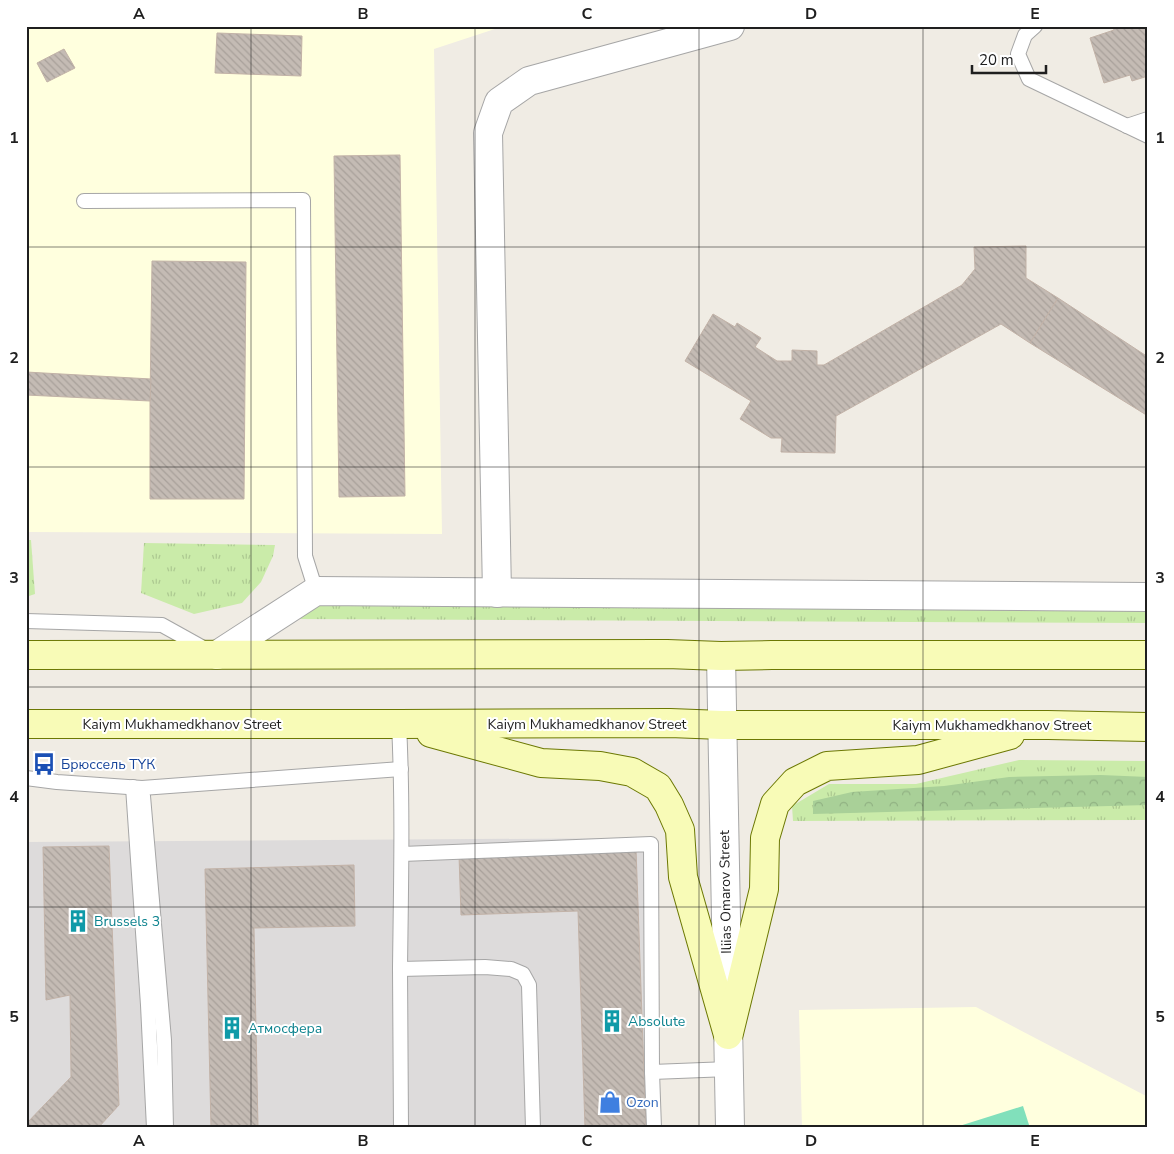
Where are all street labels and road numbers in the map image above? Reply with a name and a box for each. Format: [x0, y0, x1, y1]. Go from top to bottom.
street label: Kaiym Mukhamedkhanov Street [83, 715, 282, 734]
street label: Kaiym Mukhamedkhanov Street [488, 715, 687, 734]
street label: Kaiym Mukhamedkhanov Street [893, 716, 1092, 735]
street label: Iliias Omarov Street [715, 830, 736, 954]

